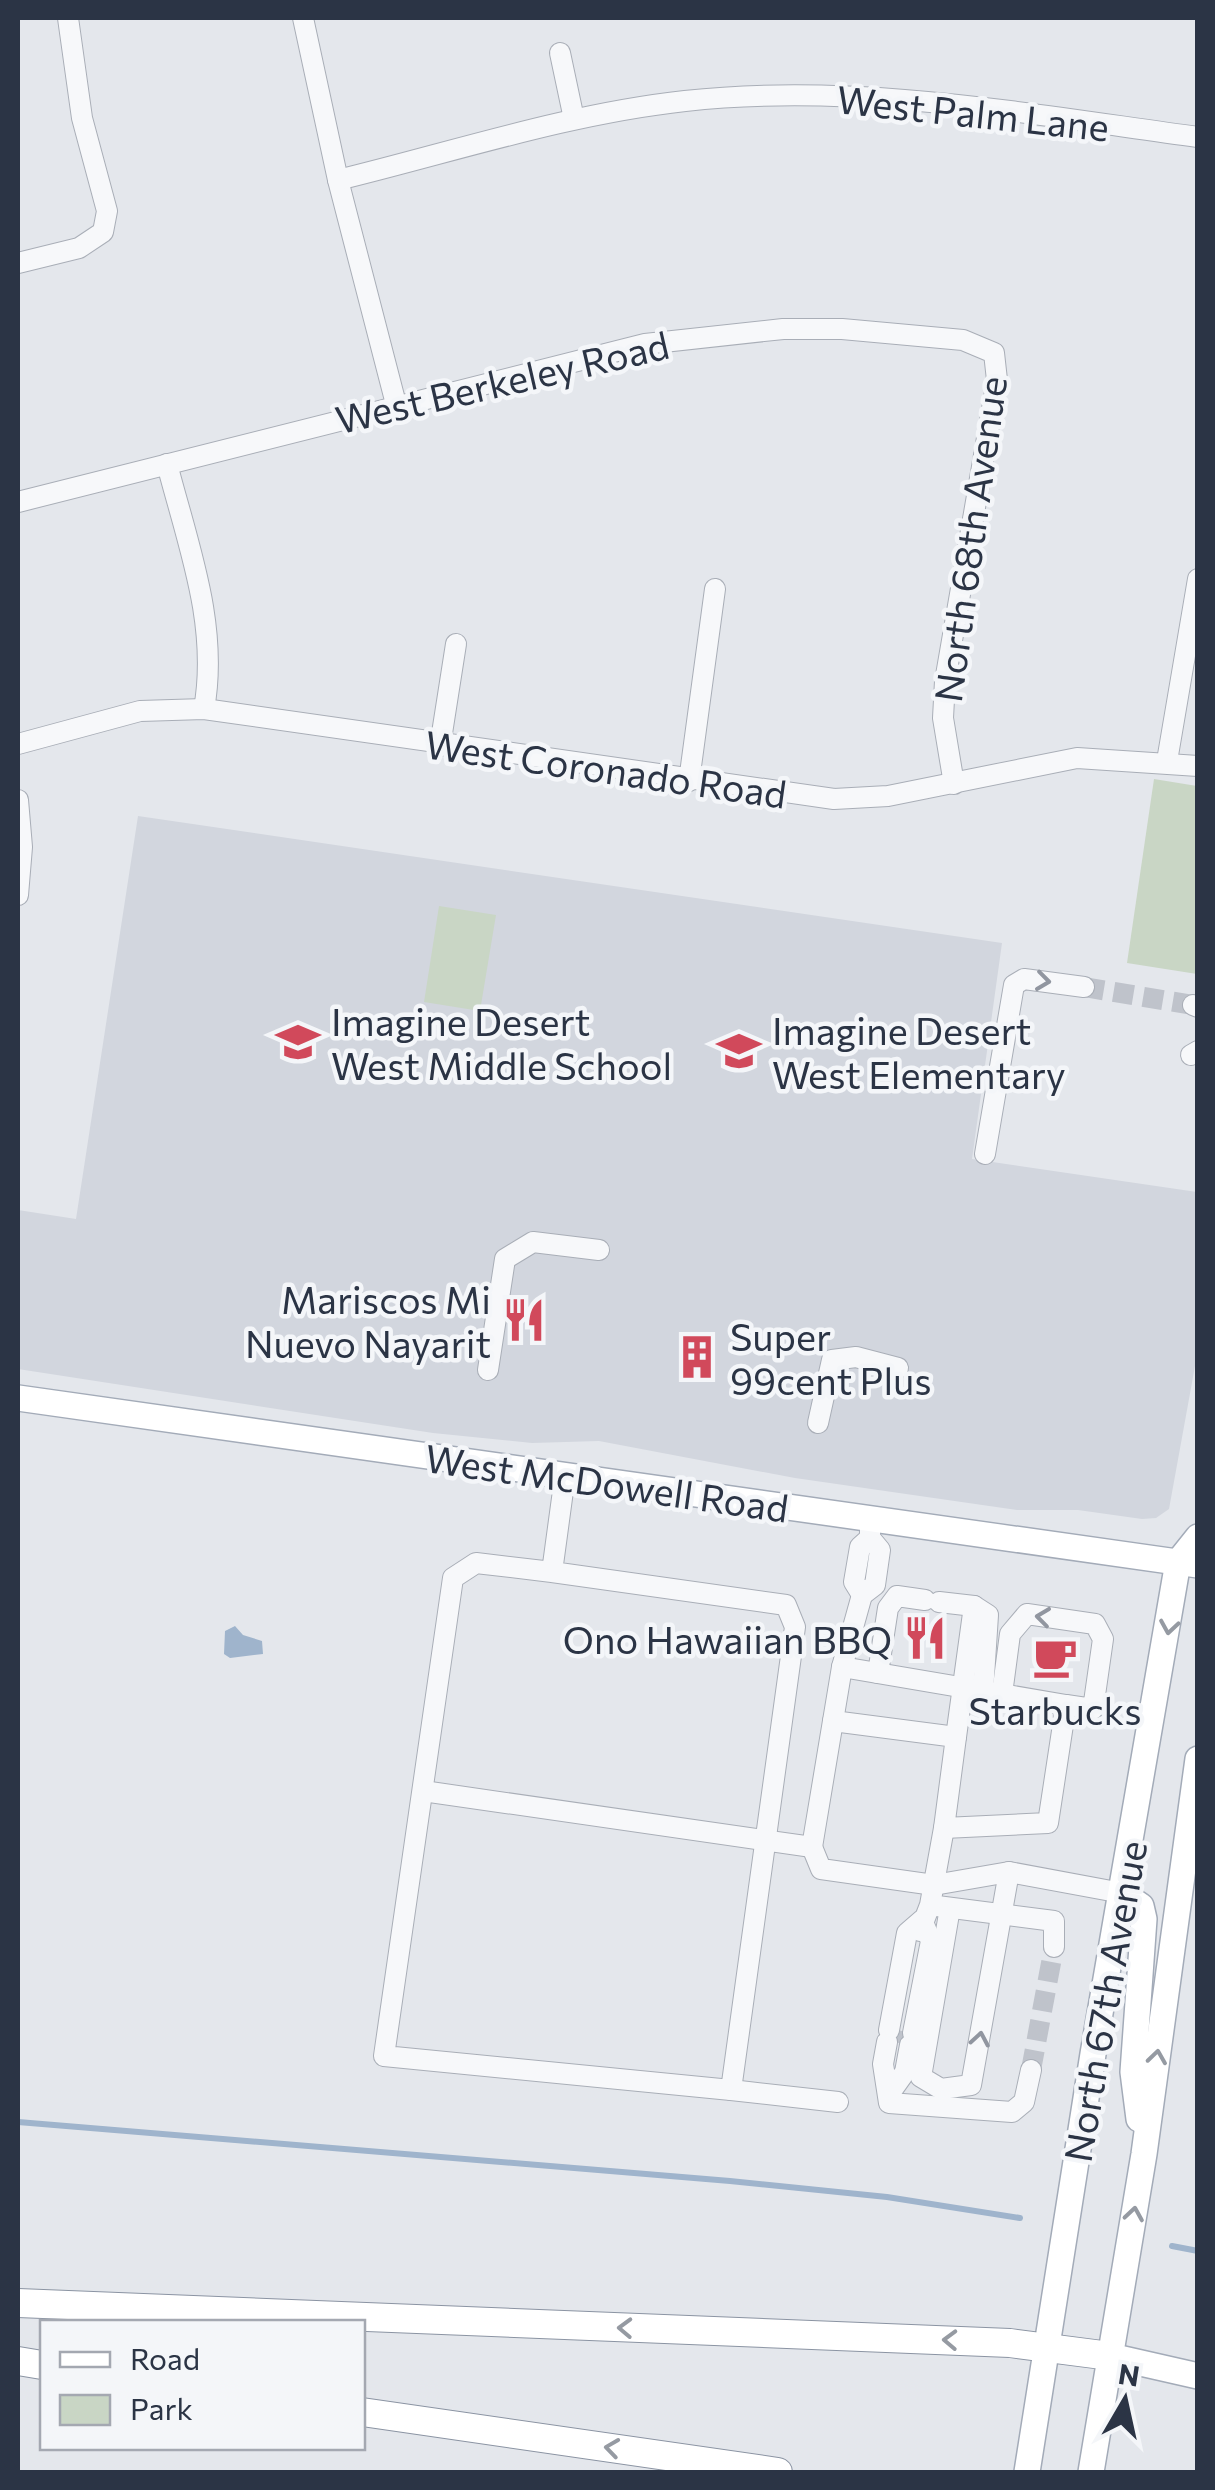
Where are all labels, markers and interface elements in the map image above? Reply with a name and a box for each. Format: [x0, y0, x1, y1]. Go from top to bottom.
street label: West Palm Lane [835, 74, 1111, 150]
street label: West Berkeley Road [331, 320, 673, 442]
street label: North 68th Avenue [923, 373, 1015, 705]
street label: West Coronado Road [422, 719, 790, 817]
one-way arrow [1035, 970, 1051, 991]
place label: Imagine Desert West Middle School [331, 997, 672, 1088]
place label: Imagine Desert West Elementary [772, 1006, 1066, 1097]
school or university icon: Imagine Desert West Middle School [274, 1018, 322, 1066]
school or university icon: Imagine Desert West Elementary [715, 1027, 763, 1075]
place label: Mariscos Mi Nuevo Nayarit [245, 1275, 491, 1366]
restaurant icon: Mariscos Mi Nuevo Nayarit [500, 1296, 548, 1344]
place label: Super 99cent Plus [730, 1312, 932, 1403]
building icon: Super 99cent Plus [673, 1333, 721, 1381]
street label: West McDowell Road [422, 1433, 792, 1531]
one-way arrow [1035, 1607, 1051, 1628]
restaurant icon: Ono Hawaiian BBQ [901, 1614, 949, 1662]
place label: Ono Hawaiian BBQ [563, 1615, 892, 1662]
one-way arrow [1159, 1619, 1180, 1635]
cafe icon: Starbucks [1031, 1633, 1079, 1681]
place label: Starbucks [969, 1686, 1141, 1733]
street label: North 67th Avenue [1053, 1837, 1155, 2165]
one-way arrow [969, 2031, 990, 2047]
one-way arrow [1145, 2049, 1166, 2065]
one-way arrow [1123, 2206, 1144, 2222]
one-way arrow [617, 2317, 633, 2338]
legend [40, 2320, 365, 2450]
one-way arrow [941, 2330, 957, 2351]
text: Road [130, 2339, 200, 2376]
north arrow [1075, 2350, 1175, 2450]
text: N [1116, 2356, 1142, 2393]
text: Park [130, 2389, 193, 2426]
one-way arrow [604, 2439, 621, 2460]

